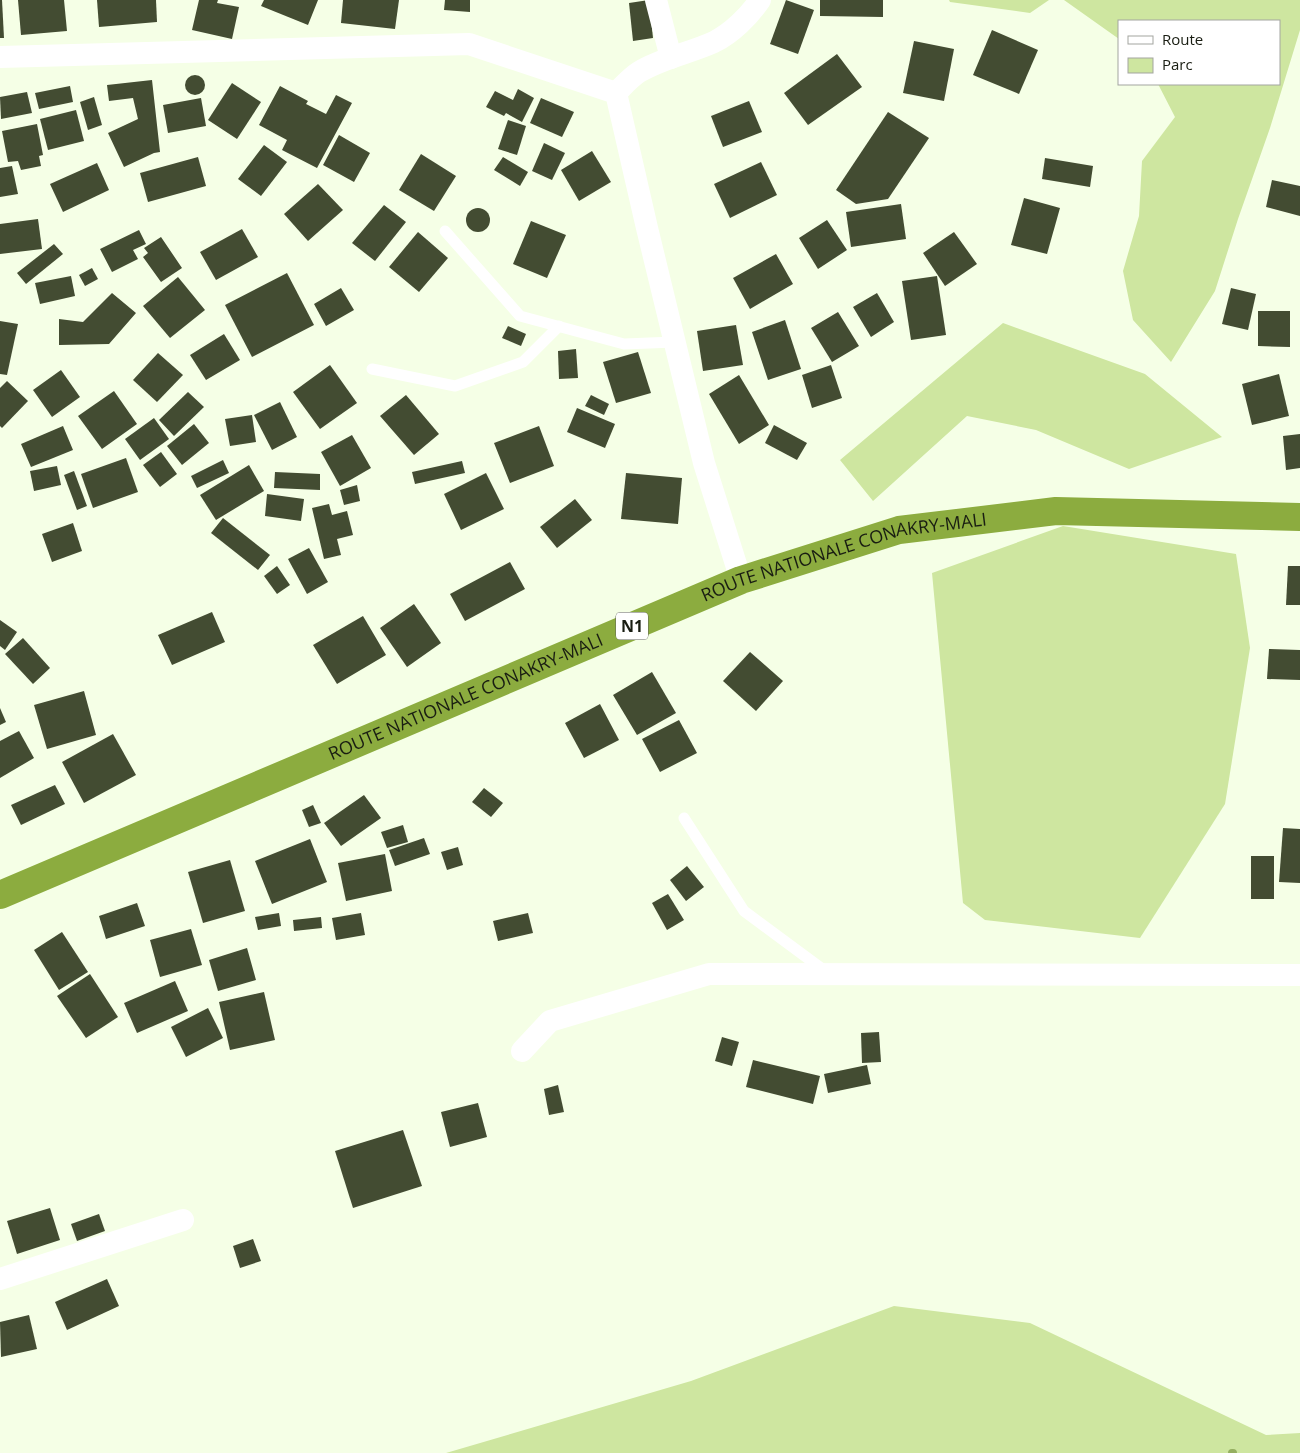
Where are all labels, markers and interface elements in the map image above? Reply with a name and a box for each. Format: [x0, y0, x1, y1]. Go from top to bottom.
legend [1118, 20, 1280, 85]
text: Route [1162, 29, 1203, 49]
text: Parc [1162, 54, 1193, 74]
street label: ROUTE NATIONALE CONAKRY-MALI [697, 506, 988, 607]
road number: N1 [616, 612, 648, 640]
street label: ROUTE NATIONALE CONAKRY-MALI [324, 627, 606, 765]

